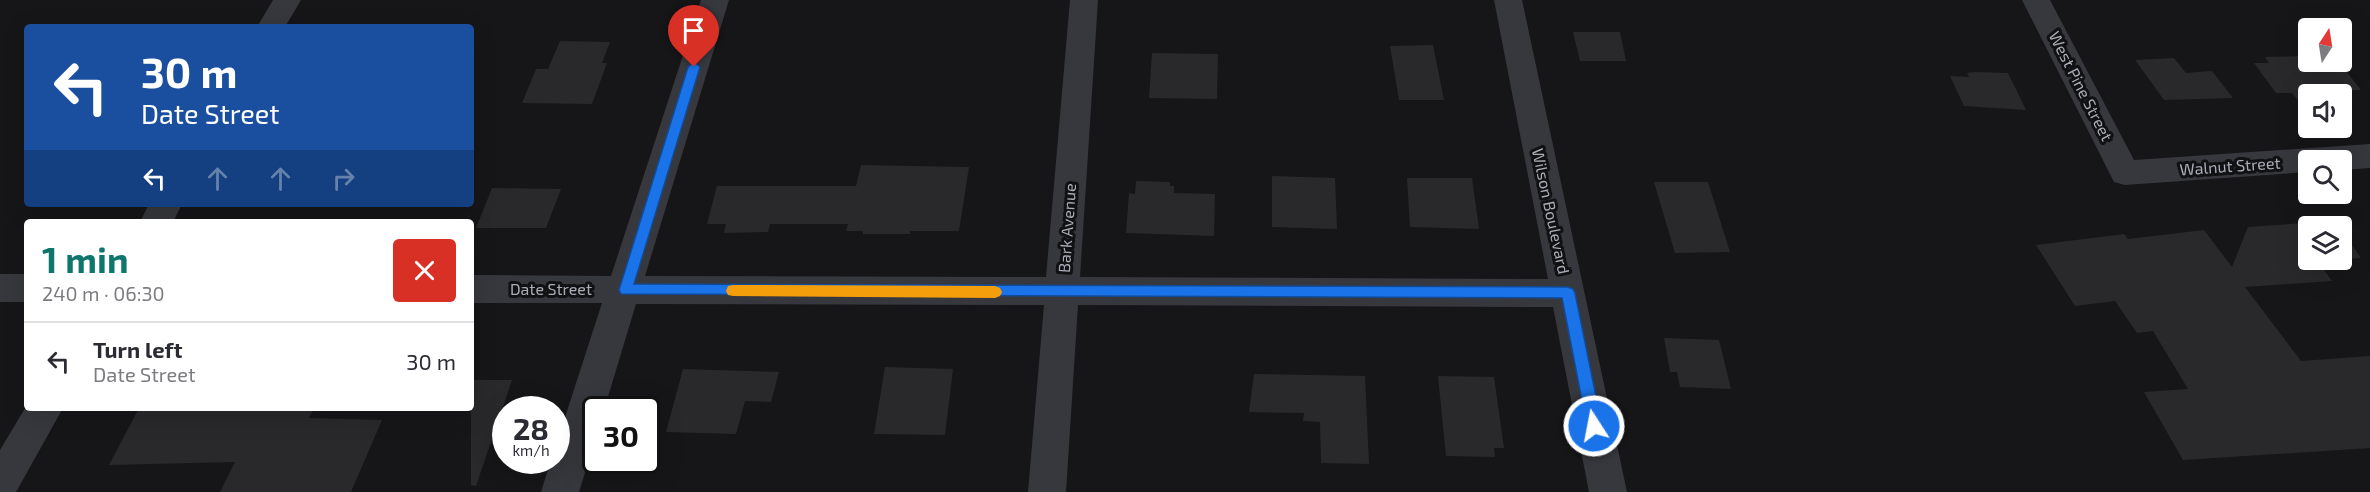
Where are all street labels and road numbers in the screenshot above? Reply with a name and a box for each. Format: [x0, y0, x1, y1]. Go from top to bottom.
street label: West Pine Street [2046, 28, 2117, 144]
street label: Wilson Boulevard [1529, 146, 1574, 275]
street label: Walnut Street [2179, 152, 2281, 179]
street label: Bark Avenue [1054, 182, 1079, 273]
street label: Date Street [510, 279, 592, 298]

